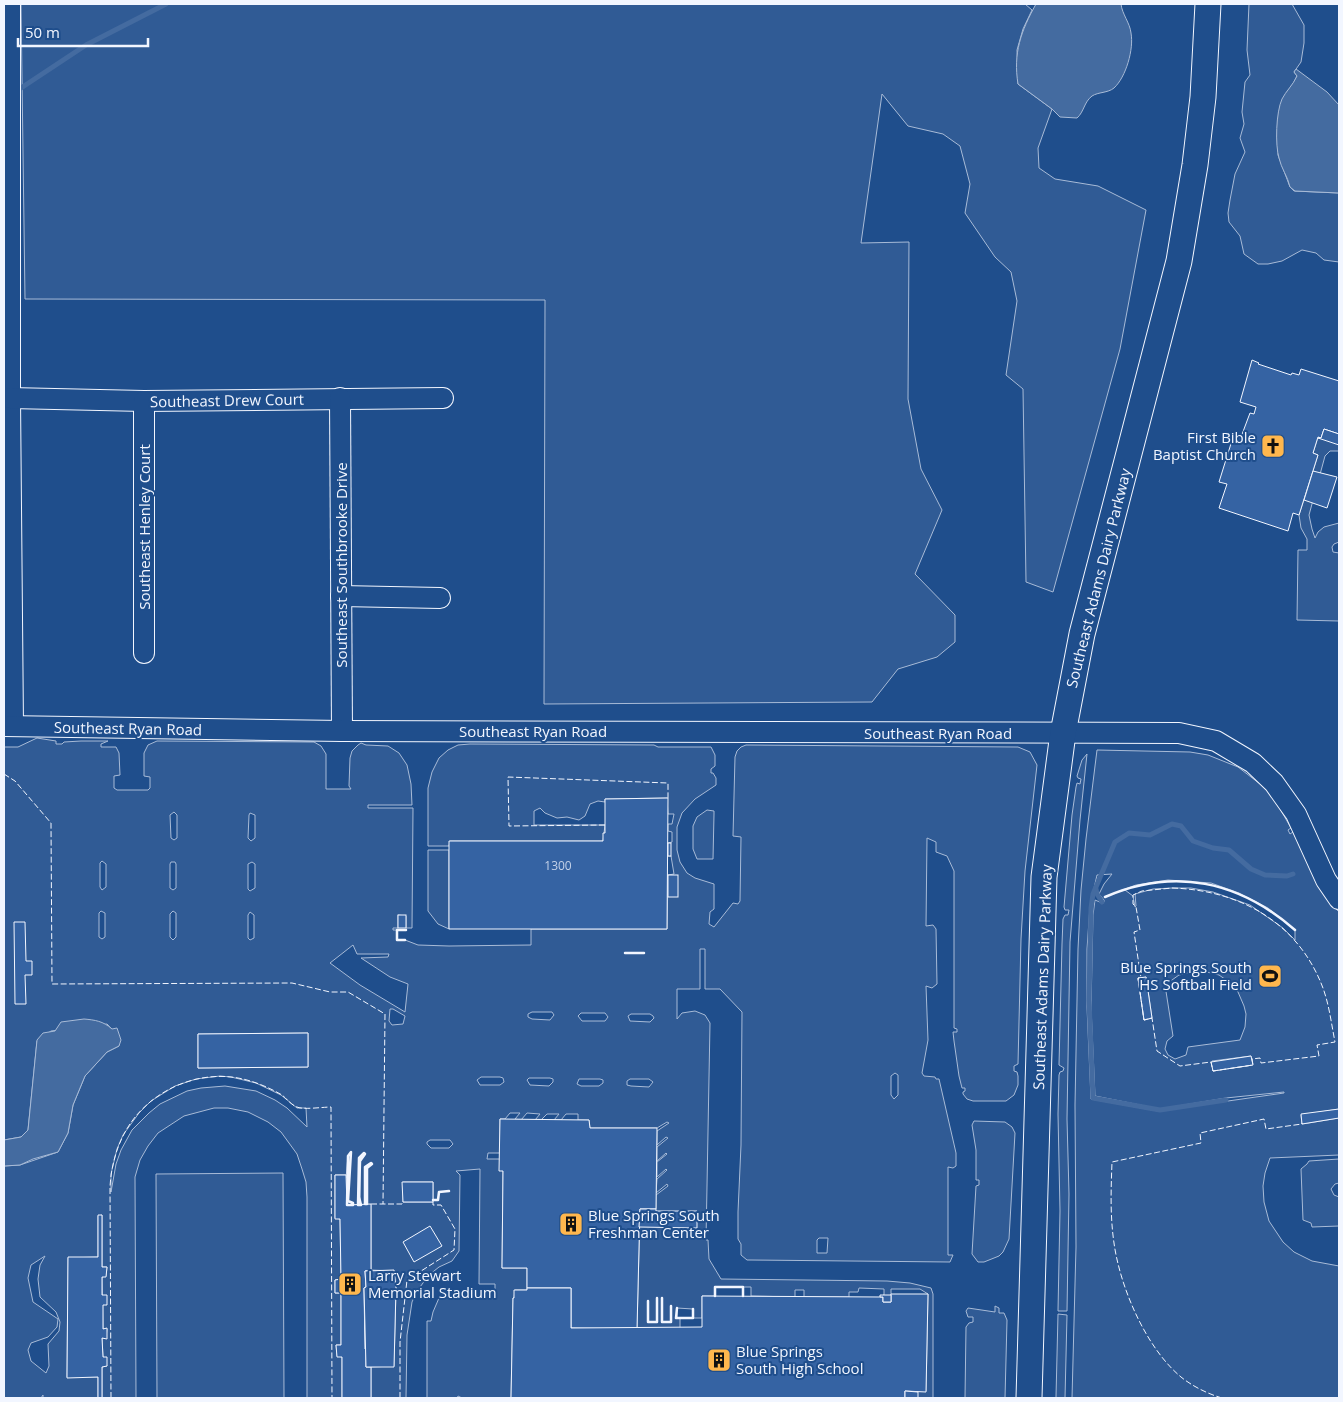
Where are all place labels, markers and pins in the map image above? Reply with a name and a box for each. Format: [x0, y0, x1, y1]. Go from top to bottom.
place label: First Bible Baptist Church [1153, 427, 1256, 464]
church icon: First Bible Baptist Church [1260, 433, 1286, 459]
place label: Blue Springs South HS Softball Field [1120, 957, 1252, 994]
sports icon: Blue Springs South HS Softball Field [1257, 963, 1283, 989]
place label: Blue Springs South Freshman Center [588, 1205, 720, 1242]
building icon: Blue Springs South Freshman Center [558, 1211, 584, 1237]
place label: Larry Stewart Memorial Stadium [368, 1265, 497, 1302]
building icon: Larry Stewart Memorial Stadium [337, 1271, 363, 1297]
place label: Blue Springs South High School [736, 1341, 863, 1378]
building icon: Blue Springs South High School [706, 1347, 732, 1373]

